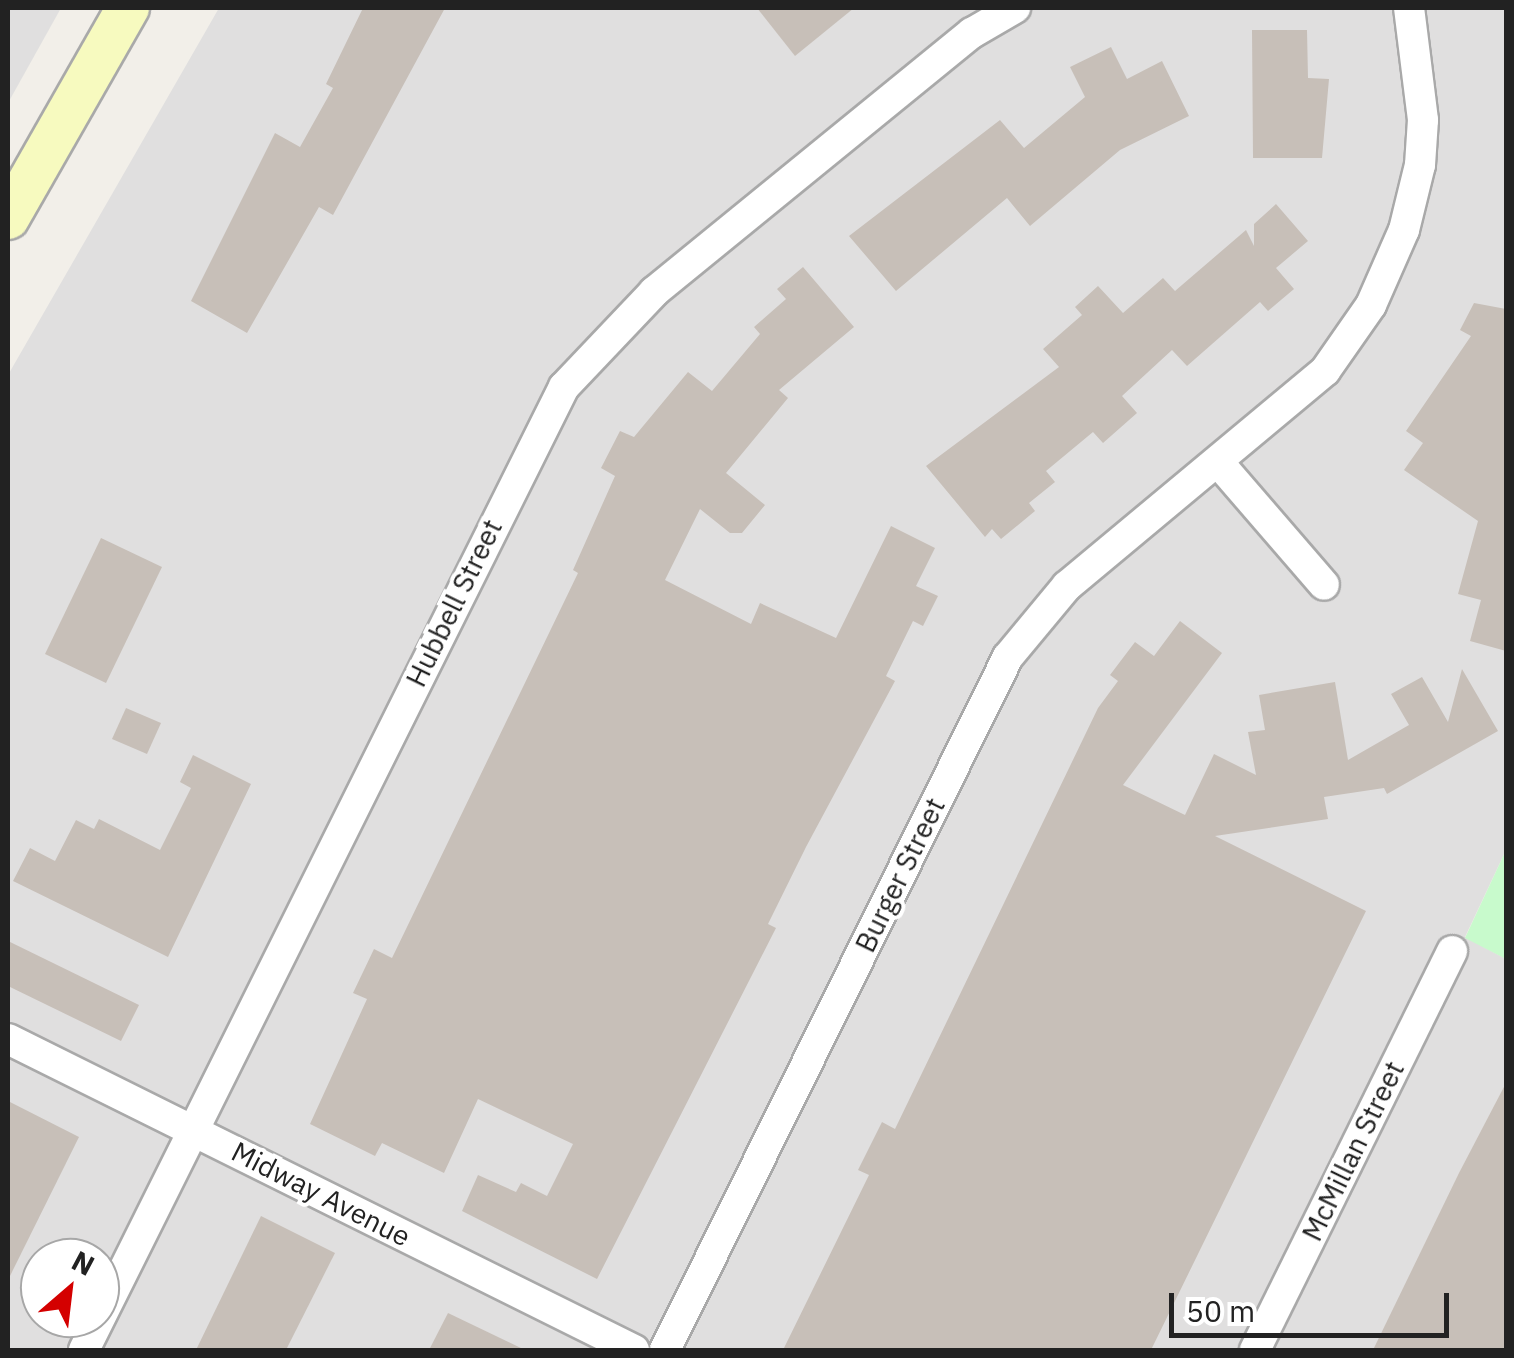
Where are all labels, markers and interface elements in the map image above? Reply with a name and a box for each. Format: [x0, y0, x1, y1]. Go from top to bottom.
street label: Hubbell Street [399, 514, 509, 692]
street label: Burger Street [848, 792, 952, 958]
street label: McMillan Street [1295, 1056, 1411, 1246]
street label: Midway Avenue [226, 1135, 416, 1253]
north arrow [20, 1238, 120, 1338]
text: N [66, 1242, 101, 1284]
scale bar [1174, 1273, 1454, 1335]
text: 50 m [1186, 1291, 1255, 1330]

